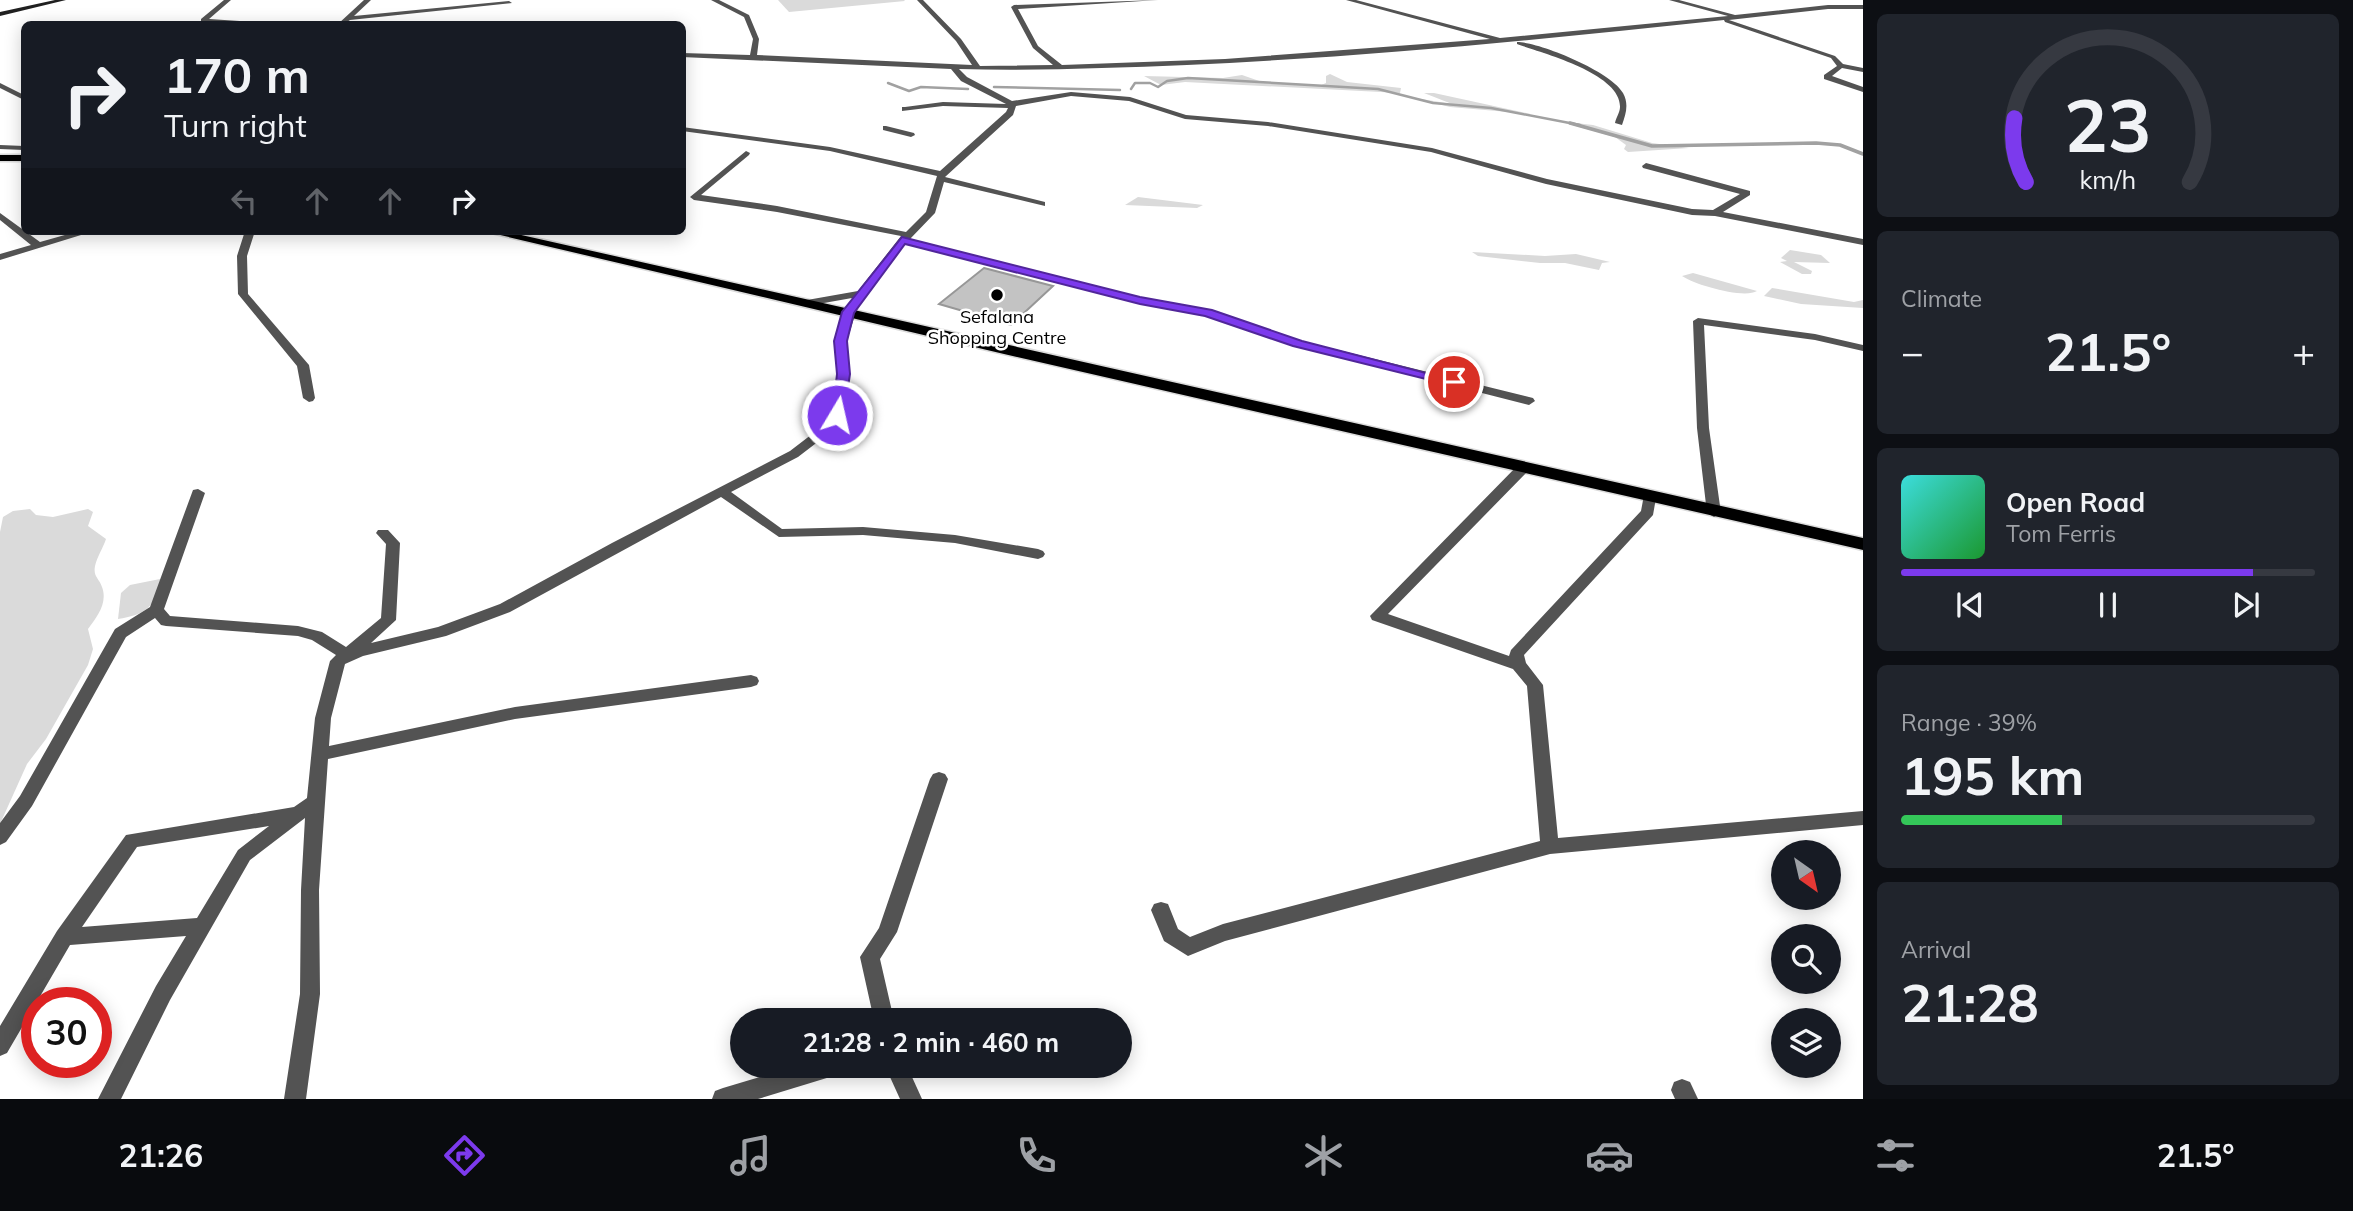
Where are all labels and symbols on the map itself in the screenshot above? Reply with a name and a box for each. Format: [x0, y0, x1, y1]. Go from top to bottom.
marker: Sefalana Shopping Centre [989, 287, 1005, 303]
place label: Sefalana Shopping Centre [928, 305, 1066, 349]
pin [1424, 352, 1484, 412]
position arrow [800, 378, 874, 452]
north arrow [1771, 840, 1841, 910]
speed limit sign: 30 [21, 987, 112, 1078]

